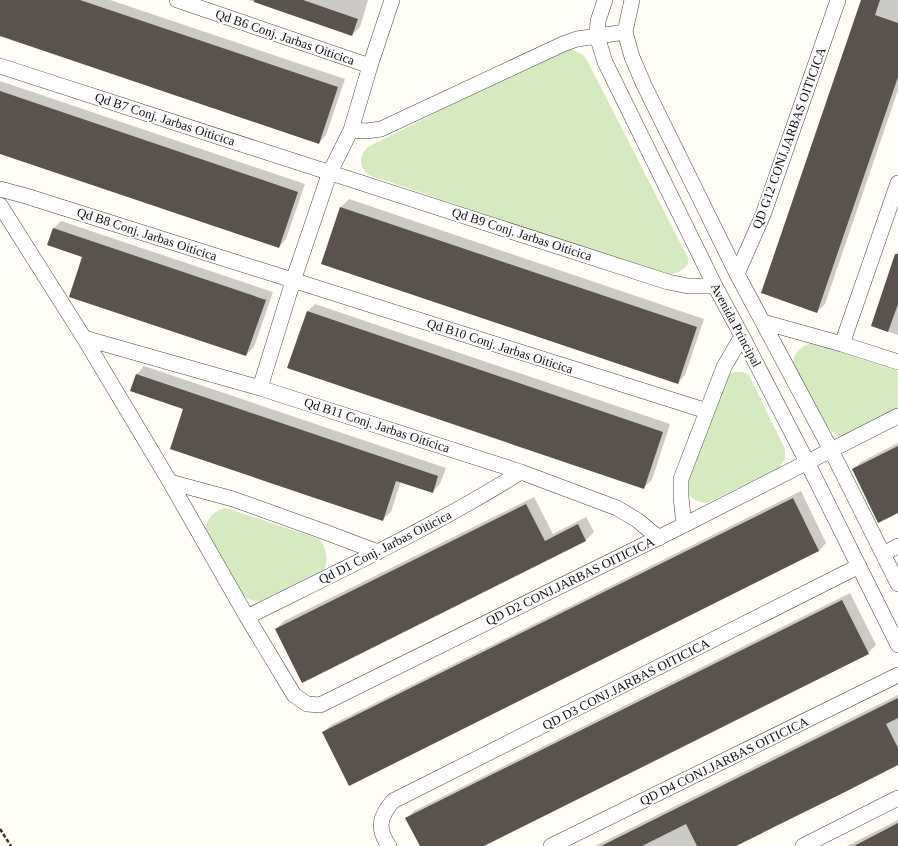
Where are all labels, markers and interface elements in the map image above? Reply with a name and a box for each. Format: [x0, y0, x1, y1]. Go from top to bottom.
street label: Qd B6 Conj. Jarbas Oiticica [213, 6, 357, 68]
street label: QD G12 CONJ.JARBAS OITICICA [749, 45, 829, 231]
street label: Qd B7 Conj. Jarbas Oiticica [93, 89, 237, 149]
street label: Qd B8 Conj. Jarbas Oiticica [75, 204, 219, 264]
street label: Qd B9 Conj. Jarbas Oiticica [450, 204, 594, 264]
street label: Avenida Principal [707, 280, 765, 370]
street label: Qd B10 Conj. Jarbas Oiticica [425, 315, 575, 377]
street label: Qd B11 Conj. Jarbas Oiticica [302, 394, 452, 456]
street label: Qd D1 Conj. Jarbas Oiticica [316, 507, 454, 587]
street label: QD D2 CONJ.JARBAS OITICICA [483, 533, 657, 628]
street label: QD D3 CONJ.JARBAS OITICICA [540, 635, 713, 733]
street label: QD D4 CONJ.JARBAS OITICICA [637, 713, 811, 808]

